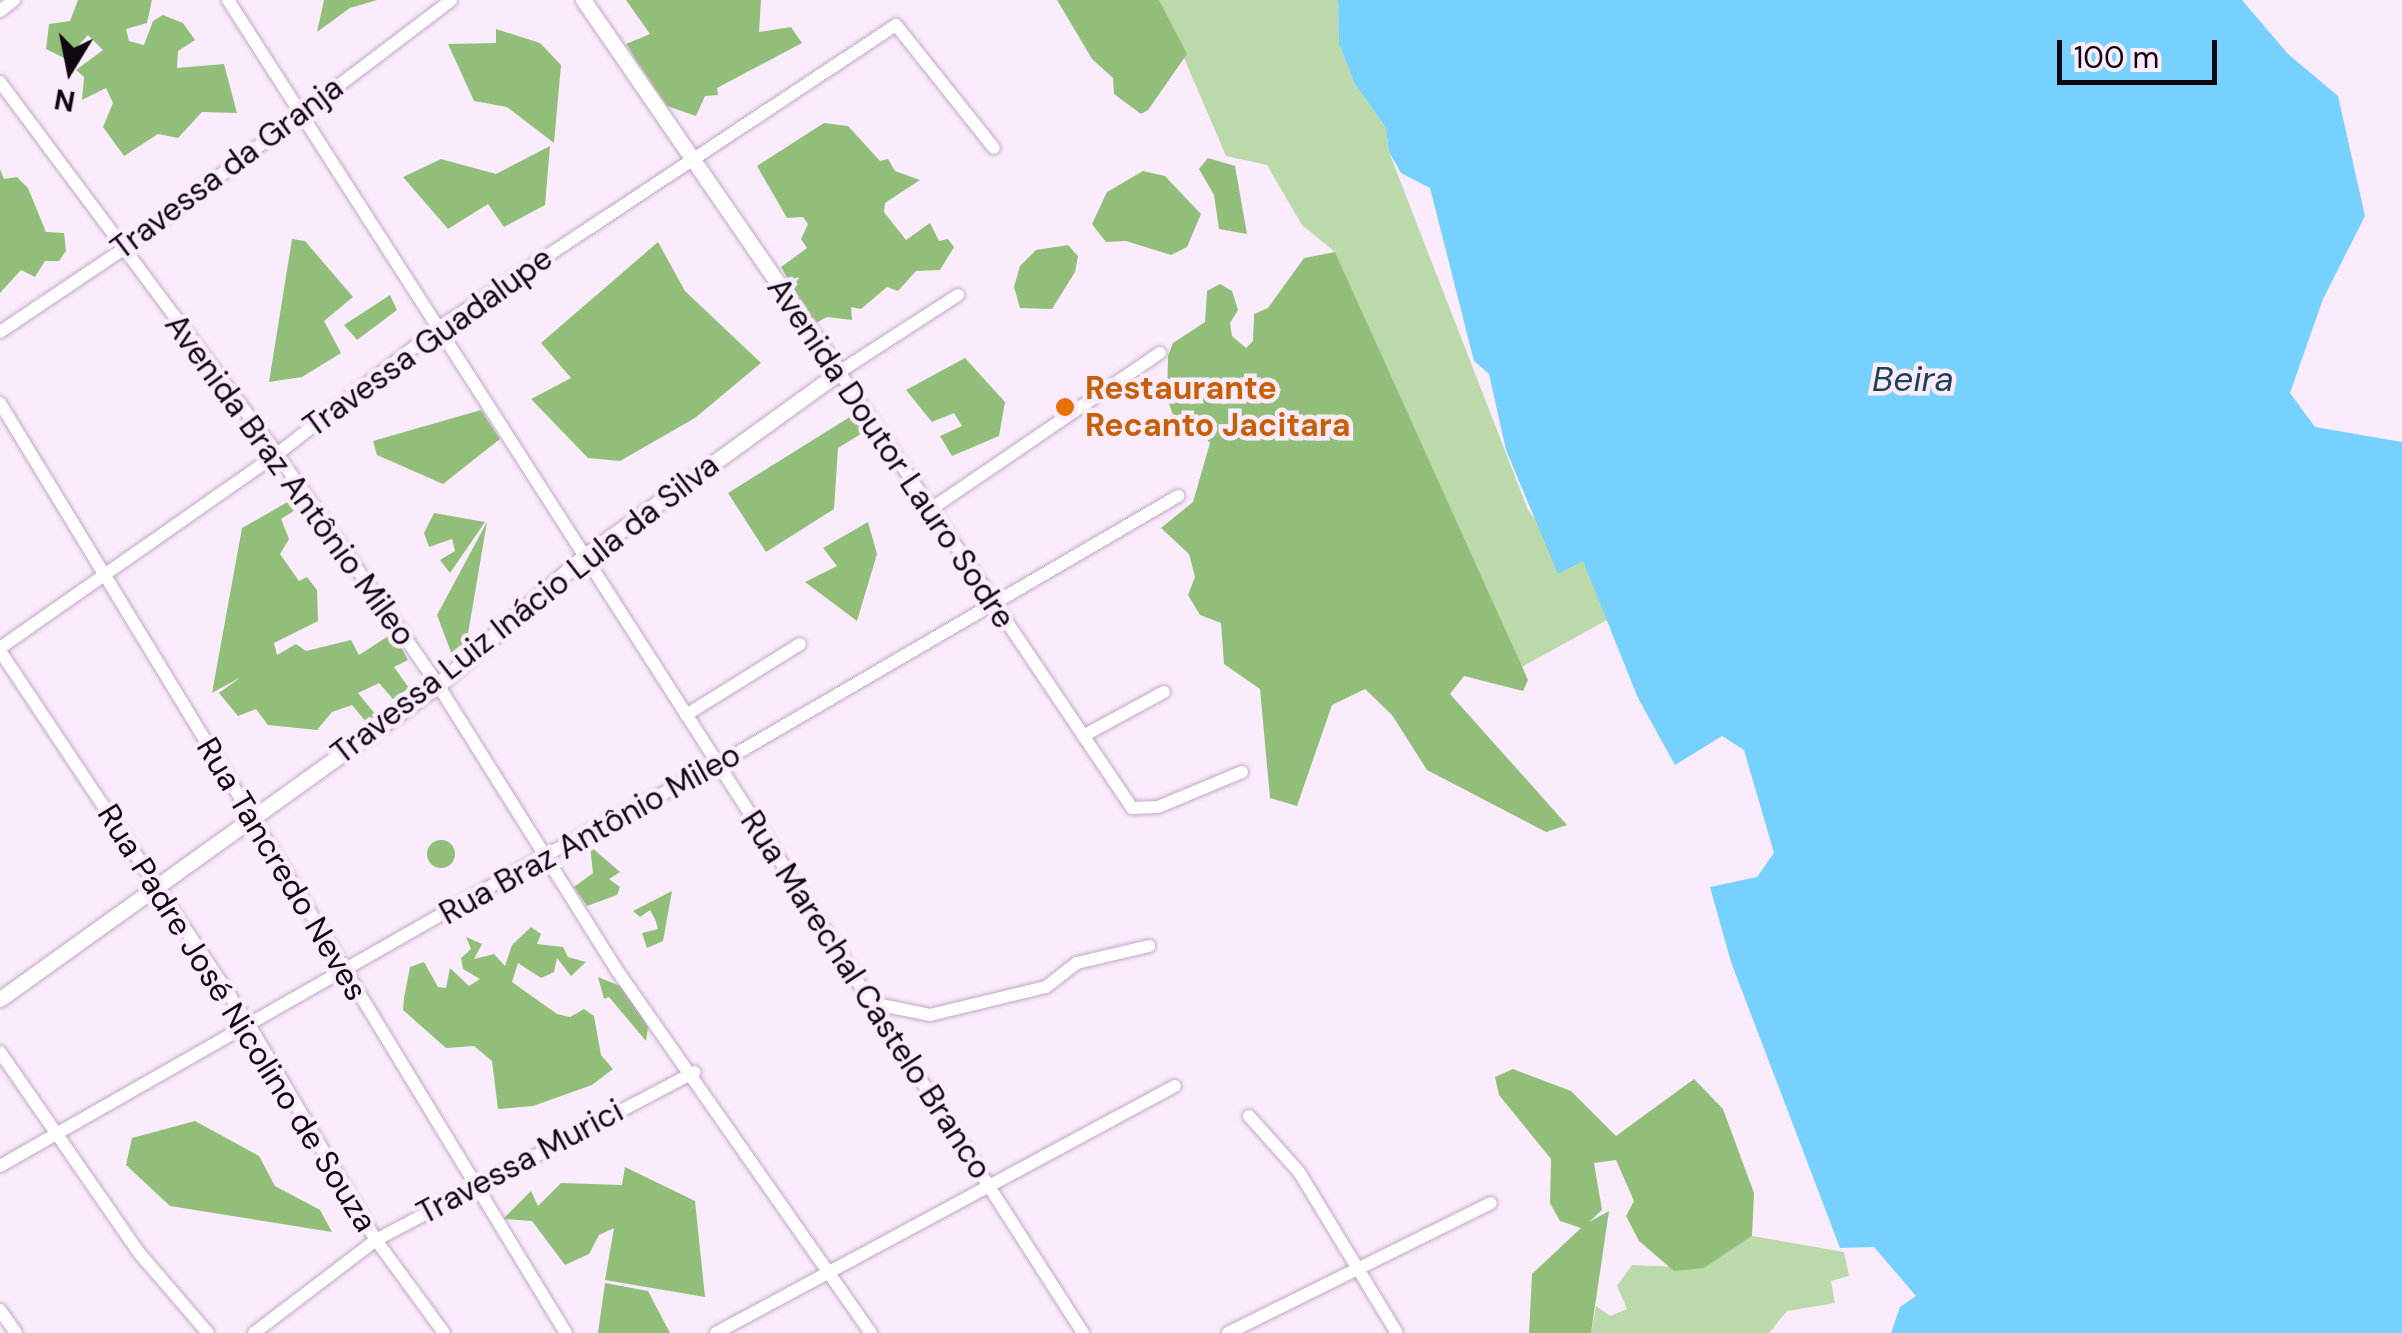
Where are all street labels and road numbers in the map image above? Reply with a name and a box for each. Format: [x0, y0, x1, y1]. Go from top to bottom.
street label: Travessa da Granja [104, 68, 350, 268]
street label: Travessa Guadalupe [296, 239, 560, 445]
street label: Avenida Doutor Lauro Sodre [759, 270, 1023, 636]
street label: Avenida Braz Antônio Mileo [157, 307, 423, 653]
street label: Travessa Luiz Inácio Lula da Silva [324, 446, 726, 772]
street label: Rua Tancredo Neves [188, 731, 376, 1007]
street label: Rua Braz Antônio Mileo [433, 735, 747, 933]
street label: Rua Padre José Nicolino de Souza [89, 797, 385, 1239]
street label: Rua Marechal Castelo Branco [732, 804, 1000, 1186]
street label: Travessa Murici [410, 1092, 630, 1232]

